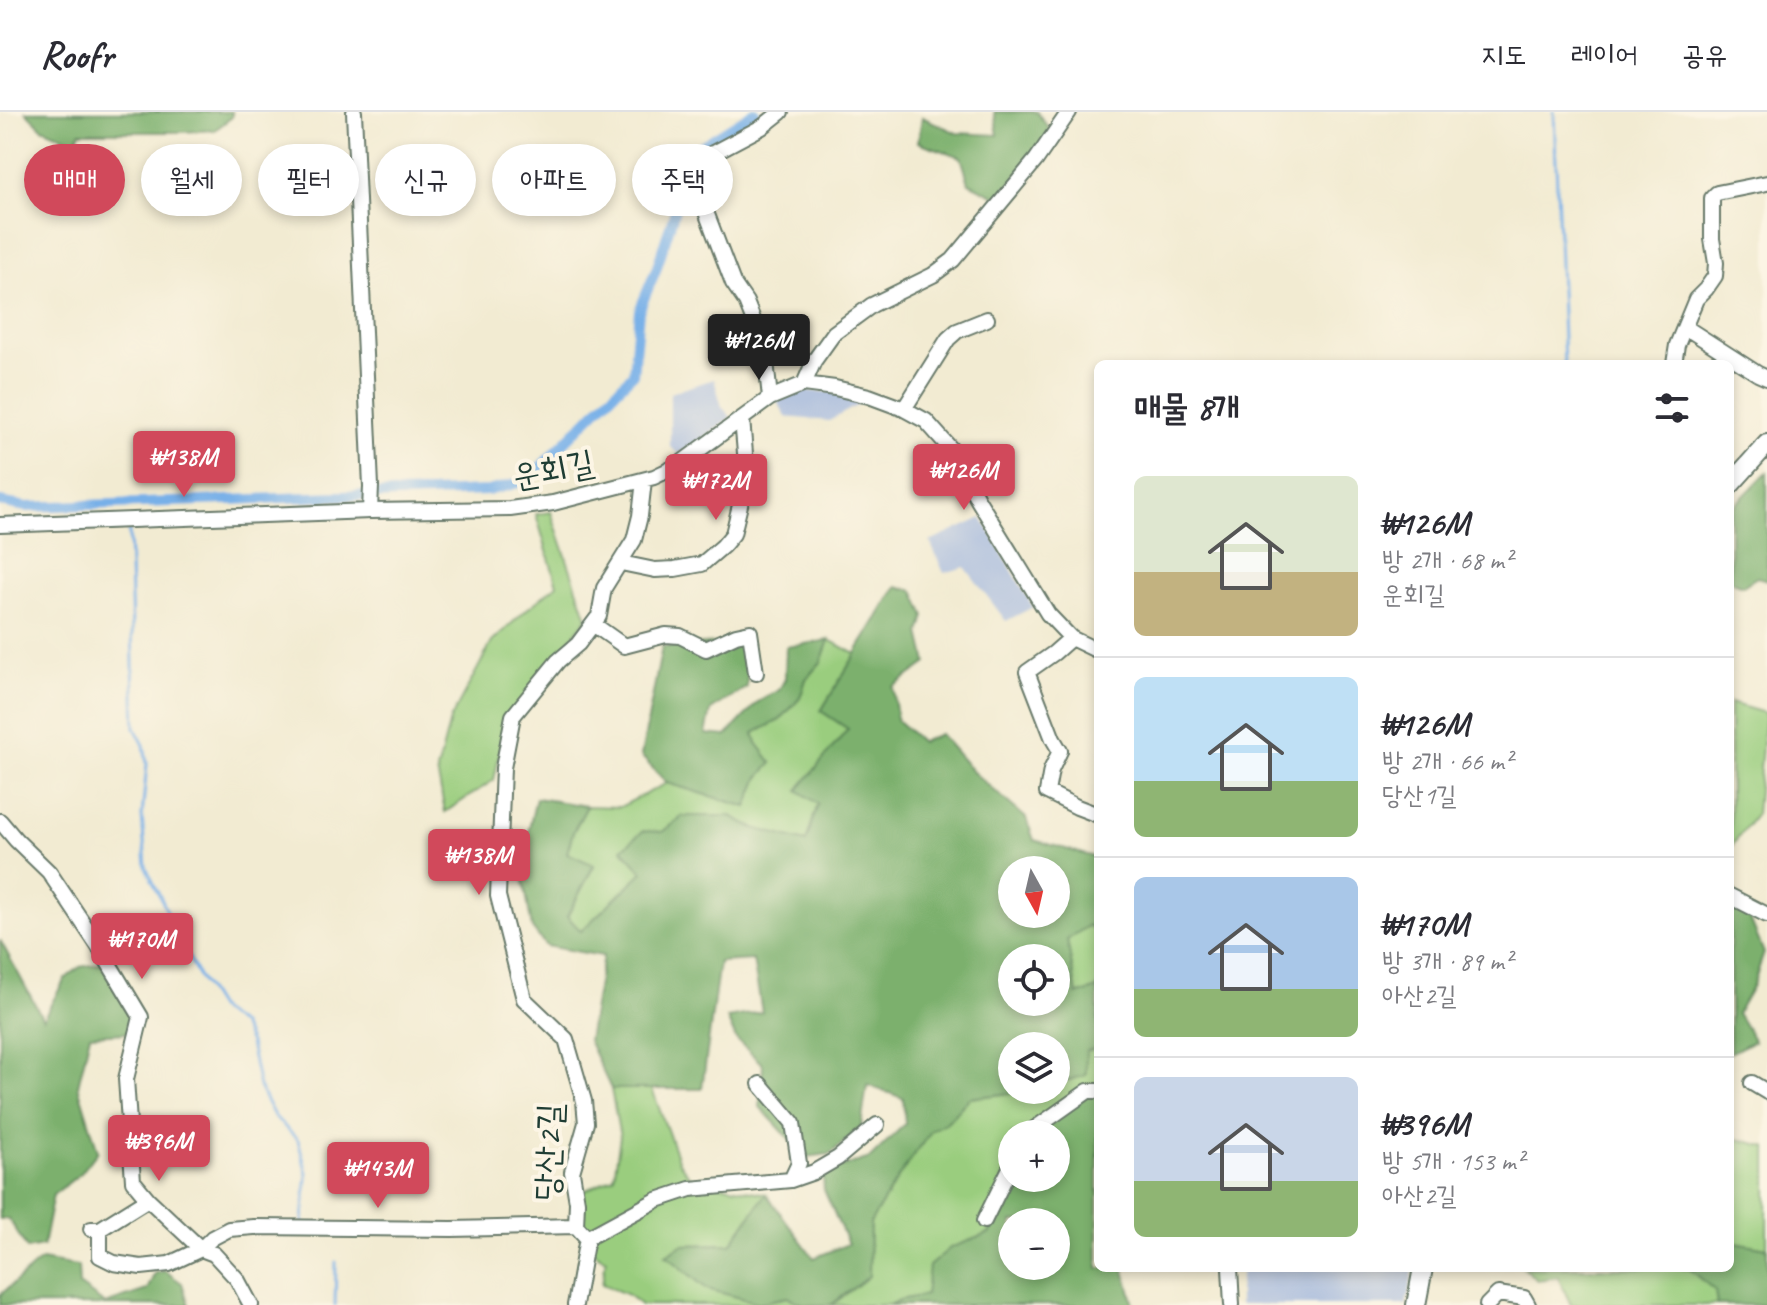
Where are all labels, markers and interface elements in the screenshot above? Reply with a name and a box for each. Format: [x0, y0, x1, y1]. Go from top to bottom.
text: Roofr [40, 32, 113, 79]
text: 지도 [1481, 37, 1526, 72]
text: 레이어 [1570, 37, 1638, 72]
text: 공유 [1682, 37, 1727, 72]
chip: 매매 [24, 144, 125, 216]
chip: 월세 [141, 144, 242, 216]
chip: 필터 [258, 144, 359, 216]
chip: 신규 [375, 144, 476, 216]
chip: 아파트 [492, 144, 616, 216]
chip: 주택 [632, 144, 733, 216]
pin: ₩126M [703, 314, 815, 382]
text: ₩126M [726, 323, 792, 356]
text: 매물 8개 [1134, 386, 1240, 429]
icon: filters [1650, 386, 1694, 430]
pin: ₩138M [128, 431, 240, 499]
text: ₩138M [151, 440, 217, 473]
street label: 운회길 [509, 440, 597, 498]
pin: ₩126M [908, 444, 1020, 512]
text: ₩126M [931, 453, 997, 486]
pin: ₩172M [660, 454, 772, 522]
text: ₩172M [683, 463, 749, 496]
text: ₩126M [1382, 501, 1469, 544]
icon: home [1198, 508, 1294, 604]
text: 방 2개 · 68 m² [1382, 544, 1512, 577]
text: 운회길 [1382, 578, 1445, 611]
text: ₩126M [1382, 702, 1469, 745]
icon: home [1198, 709, 1294, 805]
text: 방 2개 · 66 m² [1382, 745, 1512, 778]
text: 당산1길 [1382, 779, 1456, 812]
pin: ₩138M [423, 829, 535, 897]
text: ₩138M [446, 838, 512, 871]
north arrow [998, 856, 1070, 928]
map controls [998, 856, 1070, 1280]
text: ₩170M [1382, 902, 1468, 945]
icon: home [1198, 909, 1294, 1005]
pin: ₩170M [86, 913, 198, 981]
text: ₩170M [109, 922, 175, 955]
button: locate [998, 944, 1070, 1016]
text: 방 3개 · 89 m² [1382, 945, 1512, 978]
text: 아산2길 [1382, 979, 1456, 1012]
button: layers [998, 1032, 1070, 1104]
text: ₩396M [1382, 1102, 1468, 1145]
street label: 당산2길 [525, 1103, 571, 1201]
icon: home [1198, 1109, 1294, 1205]
pin: ₩396M [103, 1115, 215, 1183]
button: + [998, 1120, 1070, 1192]
text: ₩396M [126, 1124, 192, 1157]
pin: ₩143M [322, 1142, 434, 1210]
text: 방 5개 · 153 m² [1382, 1145, 1524, 1178]
text: ₩143M [345, 1151, 411, 1184]
text: 아산2길 [1382, 1179, 1456, 1212]
button: − [998, 1208, 1070, 1280]

